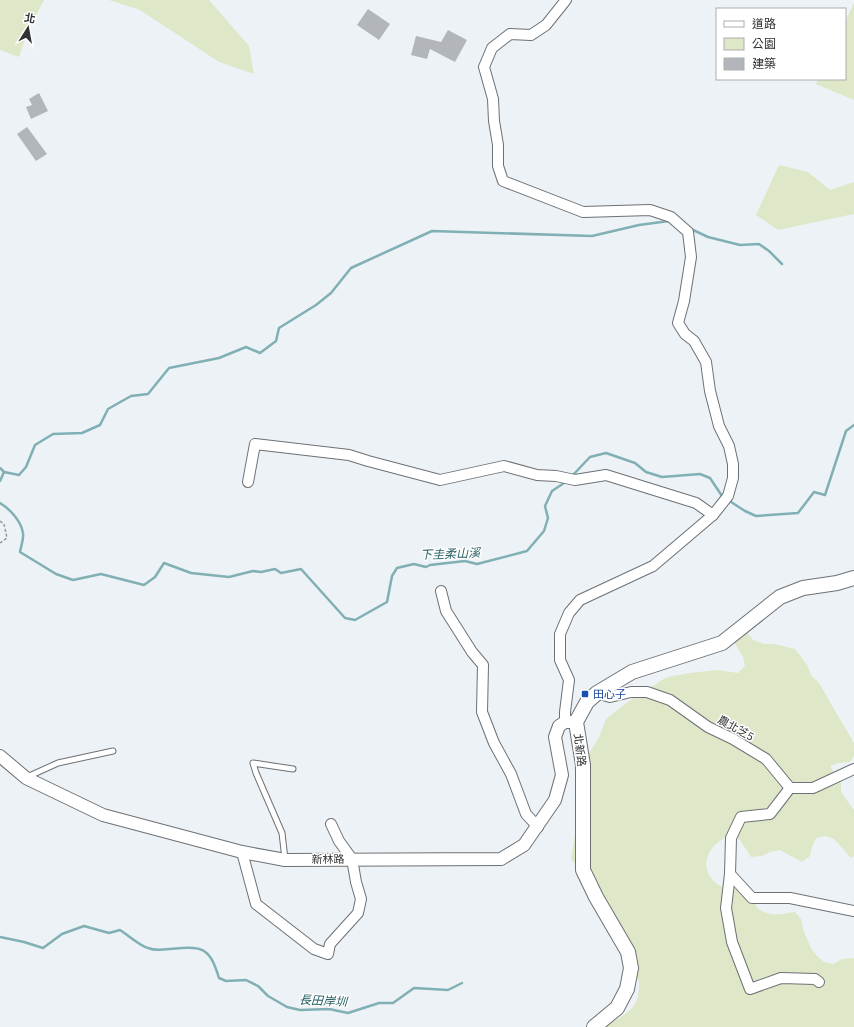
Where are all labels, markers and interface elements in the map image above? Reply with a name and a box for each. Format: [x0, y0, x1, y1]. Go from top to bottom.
north arrow [8, 8, 48, 48]
legend [716, 8, 846, 80]
text: 北 [23, 10, 37, 26]
text: 道路 [752, 16, 776, 31]
text: 公園 [752, 36, 776, 51]
text: 建築 [752, 56, 776, 71]
water label: 下圭柔山溪 [420, 545, 482, 562]
place label: 田心子 [593, 687, 626, 701]
marker: 田心子 [580, 689, 590, 699]
street label: 農北芝5 [715, 712, 757, 744]
street label: 北新路 [571, 733, 589, 767]
street label: 新林路 [311, 852, 345, 866]
water label: 長田岸圳 [299, 992, 349, 1009]

